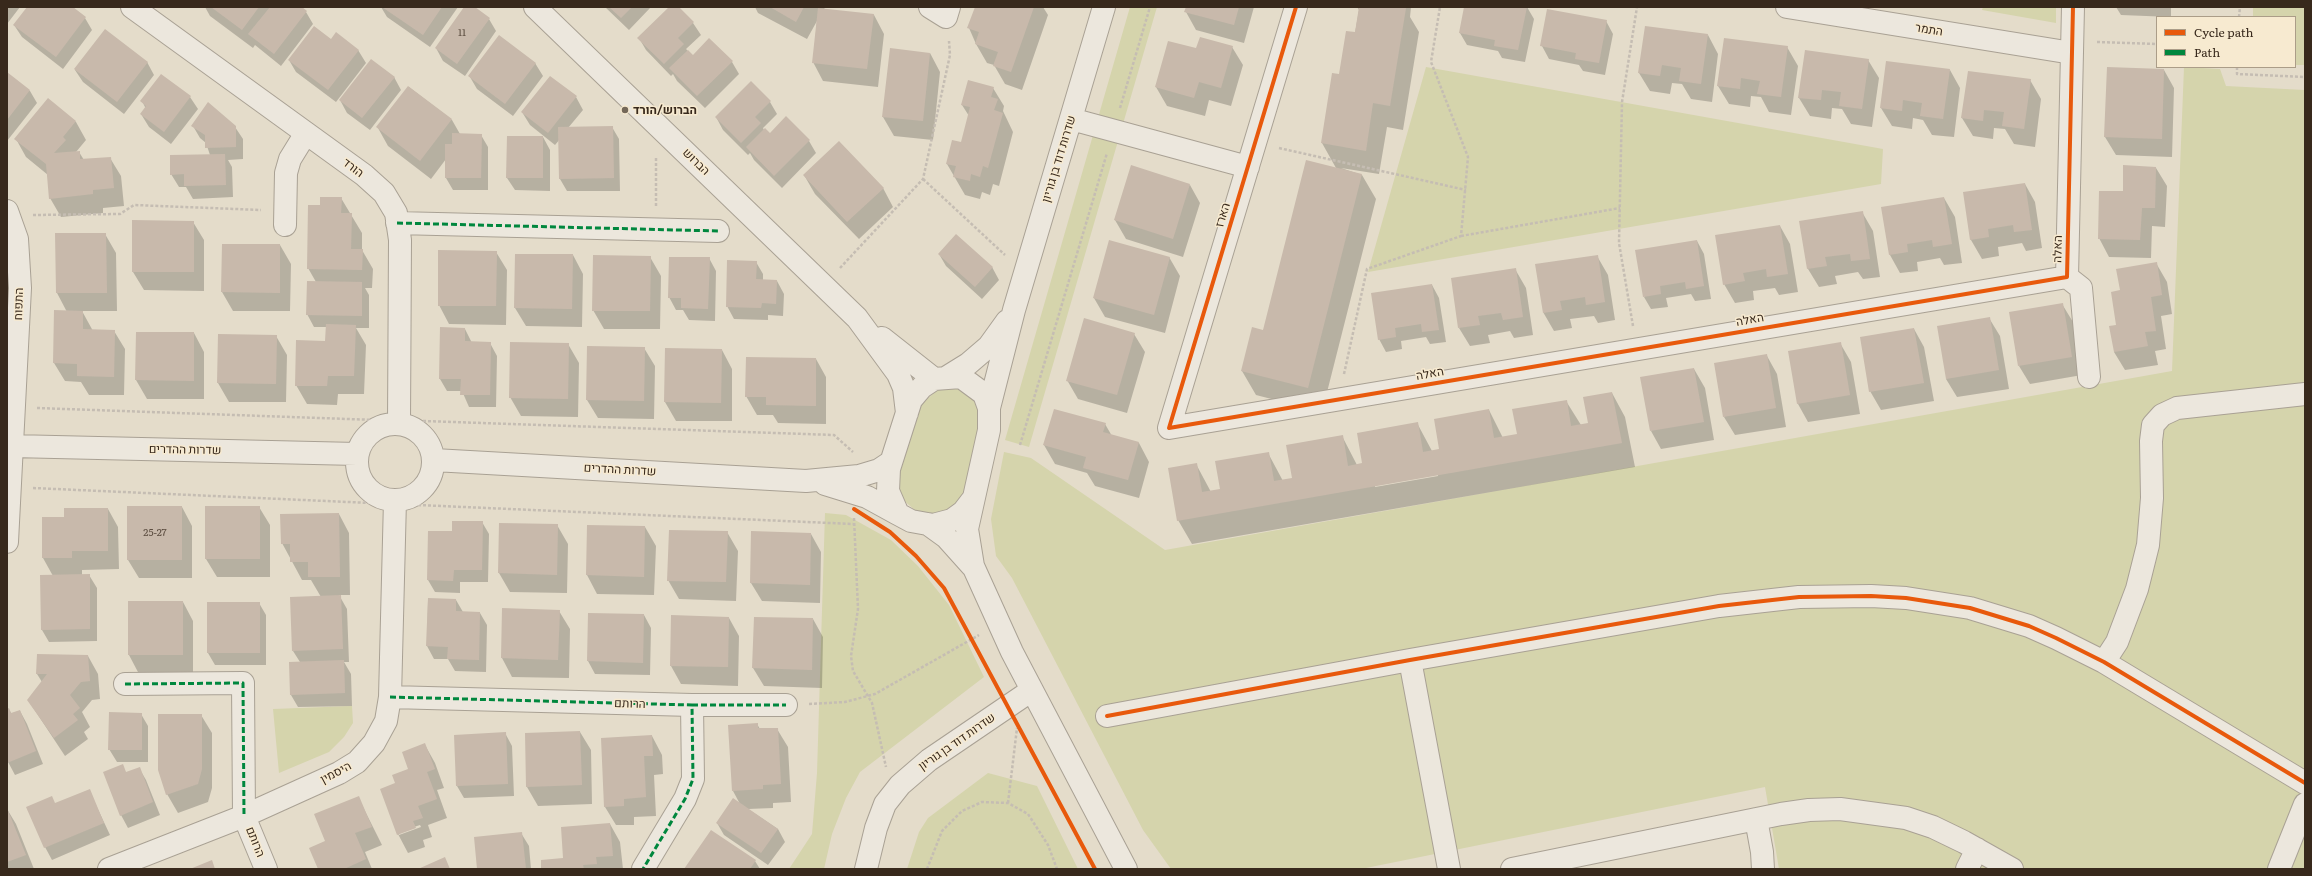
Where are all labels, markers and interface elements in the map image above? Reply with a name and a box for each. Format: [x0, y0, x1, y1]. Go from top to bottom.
legend [2156, 16, 2296, 68]
street label: התמר [1914, 21, 1944, 39]
text: Cycle path [2194, 23, 2254, 41]
house number: 11 [458, 27, 466, 39]
text: Path [2194, 43, 2220, 61]
place label: הברוש/הורד [633, 103, 697, 117]
marker: הברוש/הורד [620, 105, 630, 115]
street label: שדרות דוד בן גוריון [1039, 114, 1079, 204]
street label: הברוש [679, 146, 713, 178]
street label: הורד [340, 155, 366, 181]
street label: הארז [1212, 201, 1234, 229]
street label: האלה [2051, 235, 2065, 263]
street label: התפוח [11, 287, 27, 321]
street label: האלה [1735, 310, 1765, 330]
street label: האלה [1415, 364, 1445, 384]
street label: שדרות ההדרים [149, 442, 221, 458]
street label: שדרות ההדרים [583, 461, 657, 479]
house number: 25-27 [143, 527, 167, 539]
street label: הרותם [614, 696, 646, 712]
street label: שדרות דוד בן גוריון [916, 710, 998, 774]
street label: היסמין [318, 759, 354, 787]
street label: הרותם [242, 825, 268, 859]

